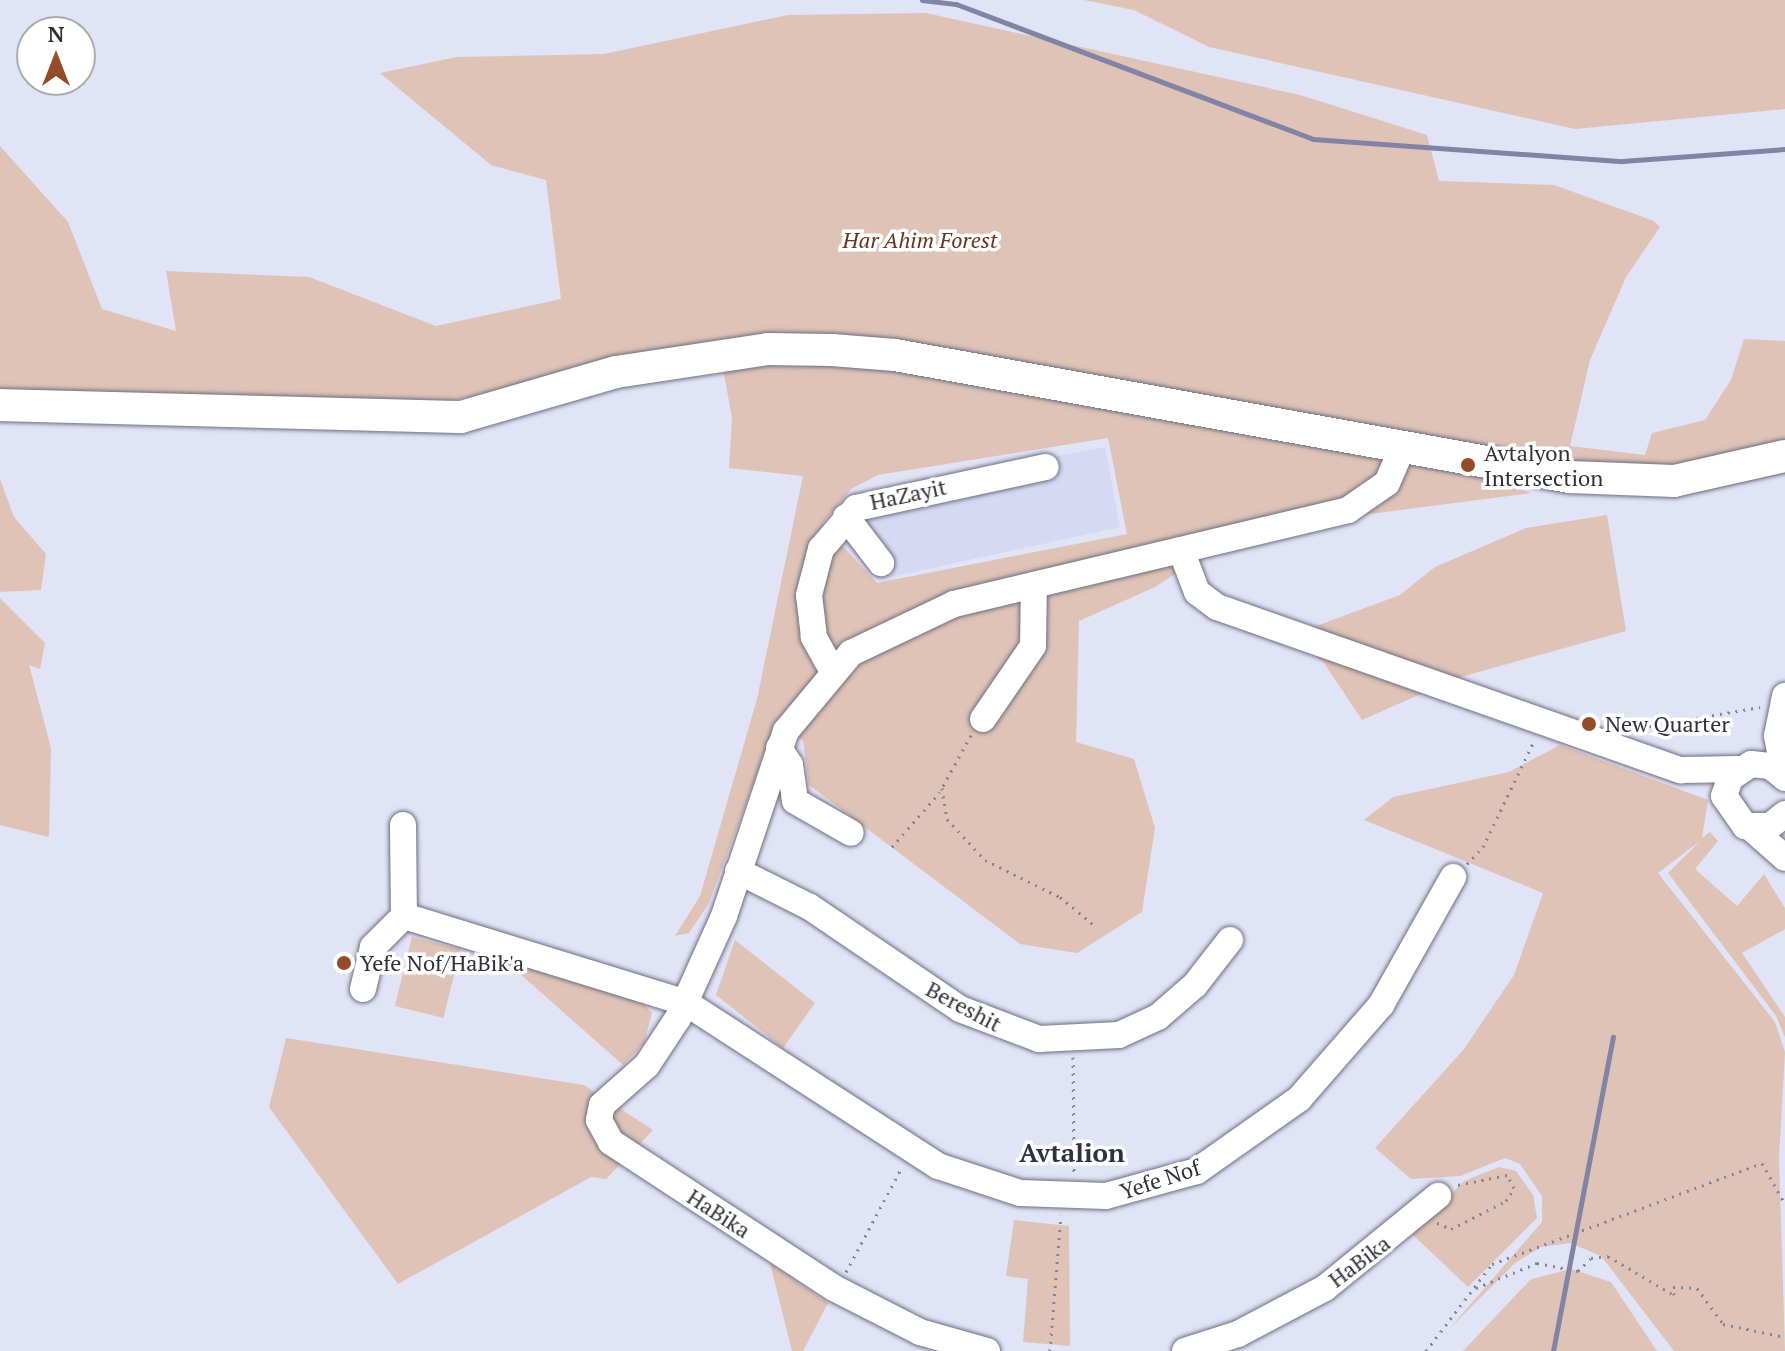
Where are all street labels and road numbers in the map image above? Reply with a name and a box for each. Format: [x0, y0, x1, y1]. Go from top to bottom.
street label: HaZayit [867, 473, 949, 515]
street label: Bereshit [922, 975, 1006, 1037]
street label: Yefe Nof [1117, 1154, 1203, 1204]
street label: HaBika [683, 1183, 755, 1243]
street label: HaBika [1323, 1229, 1395, 1293]

